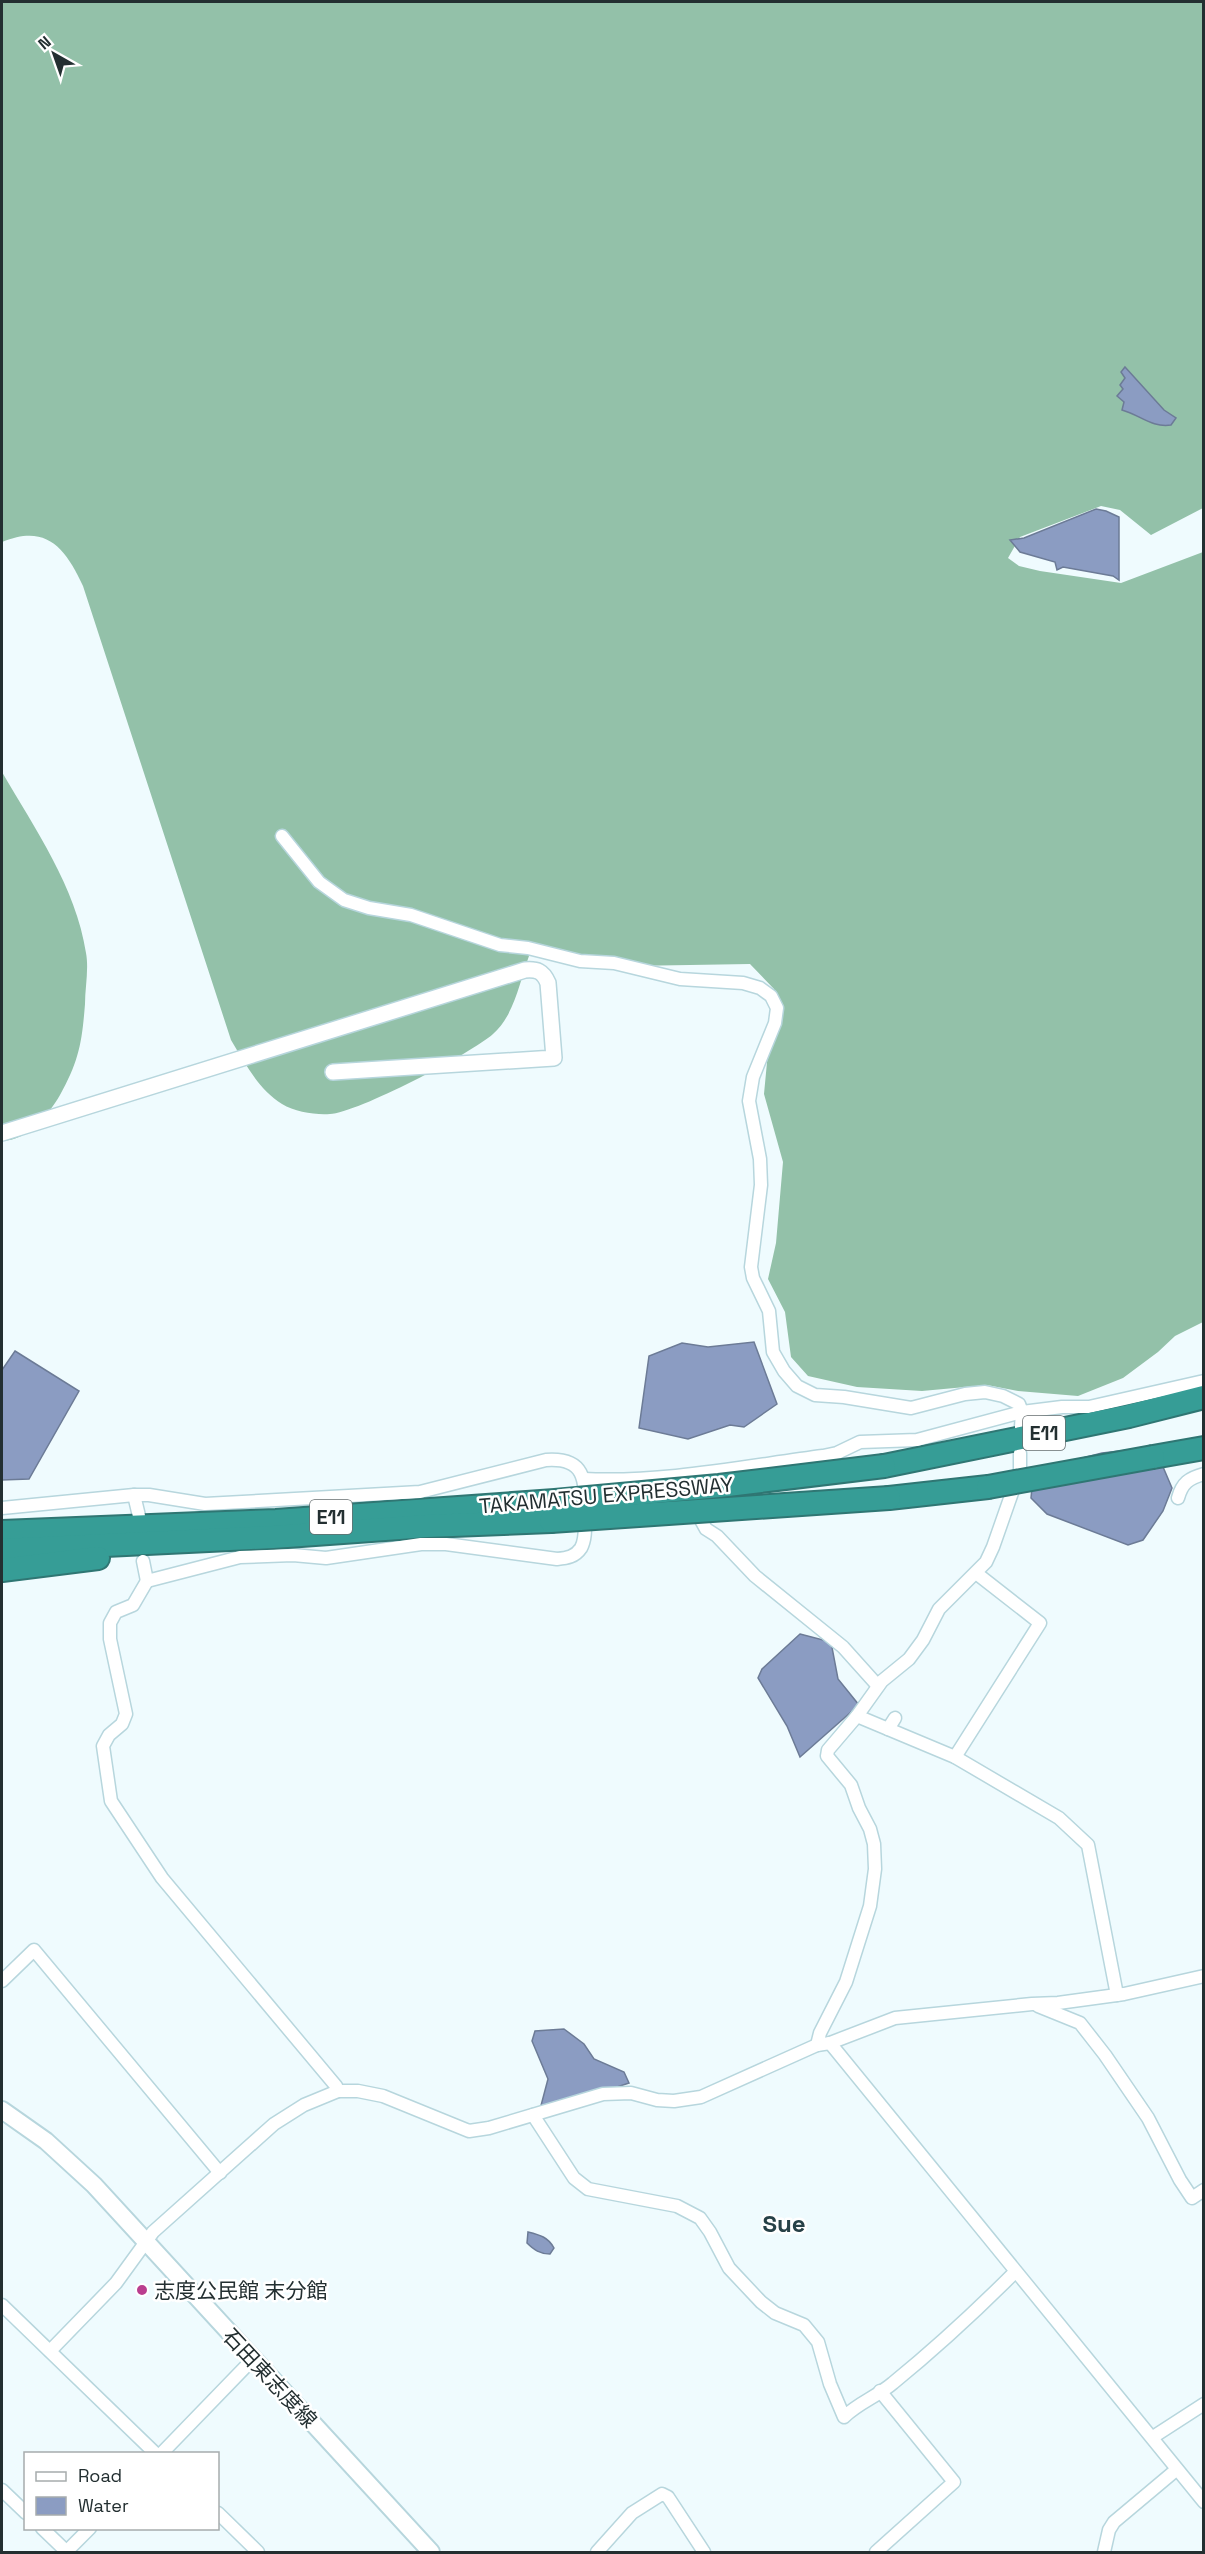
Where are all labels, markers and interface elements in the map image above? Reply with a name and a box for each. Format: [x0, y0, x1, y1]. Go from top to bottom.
north arrow [24, 24, 84, 84]
text: N [34, 31, 56, 54]
road number: E11 [1023, 1416, 1065, 1450]
street label: TAKAMATSU EXPRESSWAY [478, 1470, 734, 1520]
road number: E11 [310, 1500, 352, 1534]
district label: Sue [762, 2208, 806, 2239]
place label: 志度公民館 末分館 [154, 2277, 327, 2304]
marker: 志度公民館 末分館 [135, 2283, 149, 2297]
street label: 石田東志度線 [217, 2323, 323, 2433]
legend [24, 2452, 219, 2530]
text: Road [78, 2464, 122, 2487]
text: Water [78, 2494, 129, 2517]

